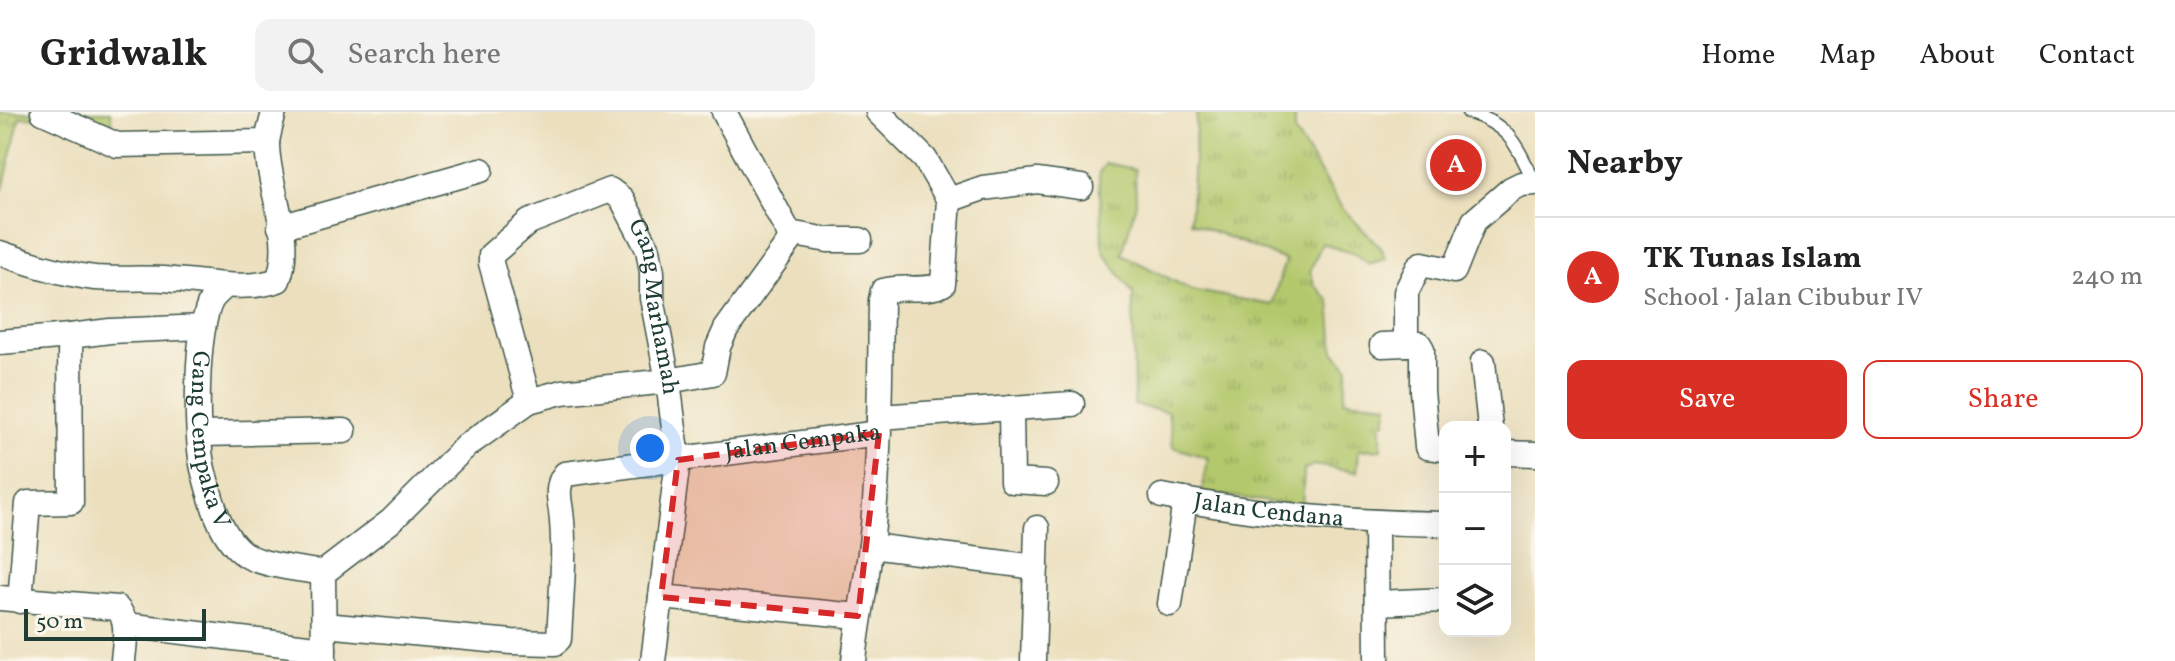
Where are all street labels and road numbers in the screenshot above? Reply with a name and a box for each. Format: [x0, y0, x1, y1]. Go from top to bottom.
street label: Gang Marhamah [618, 213, 687, 397]
street label: Gang Cempaka V [181, 349, 238, 535]
street label: Jalan Cempaka [723, 416, 883, 470]
street label: Jalan Cendana [1191, 485, 1345, 537]

